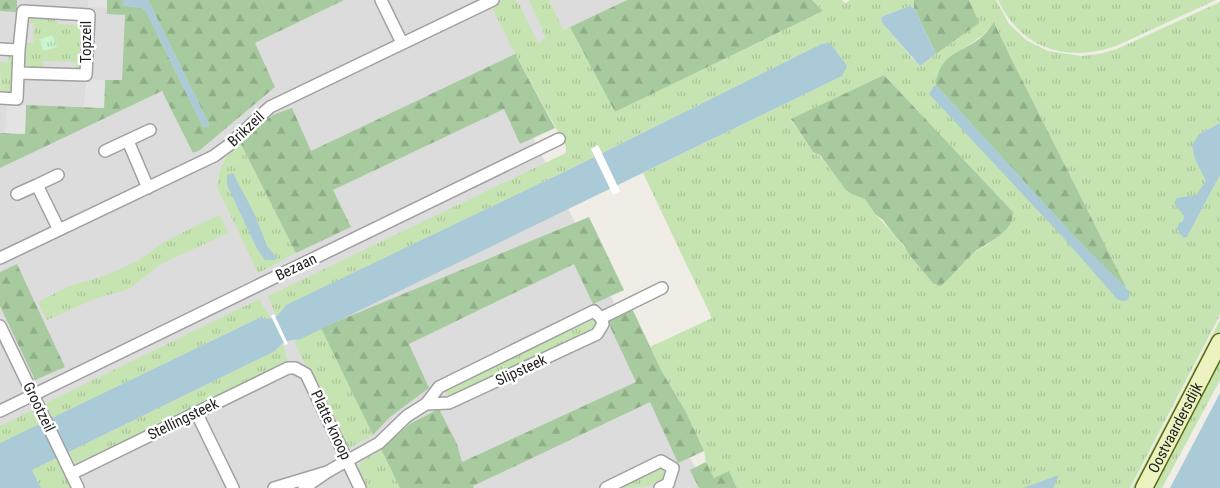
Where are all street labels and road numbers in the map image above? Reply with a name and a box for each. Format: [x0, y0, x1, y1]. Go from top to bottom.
street label: Topzeil [77, 21, 95, 63]
street label: Brikzeil [224, 108, 268, 150]
street label: Bezaan [273, 249, 319, 285]
street label: Slipsteek [493, 350, 550, 390]
street label: Grootzeil [19, 379, 59, 435]
street label: Oostvaardersdijk [1144, 379, 1207, 476]
street label: Platte knoop [307, 387, 355, 463]
street label: Stellingsteek [145, 394, 221, 444]

